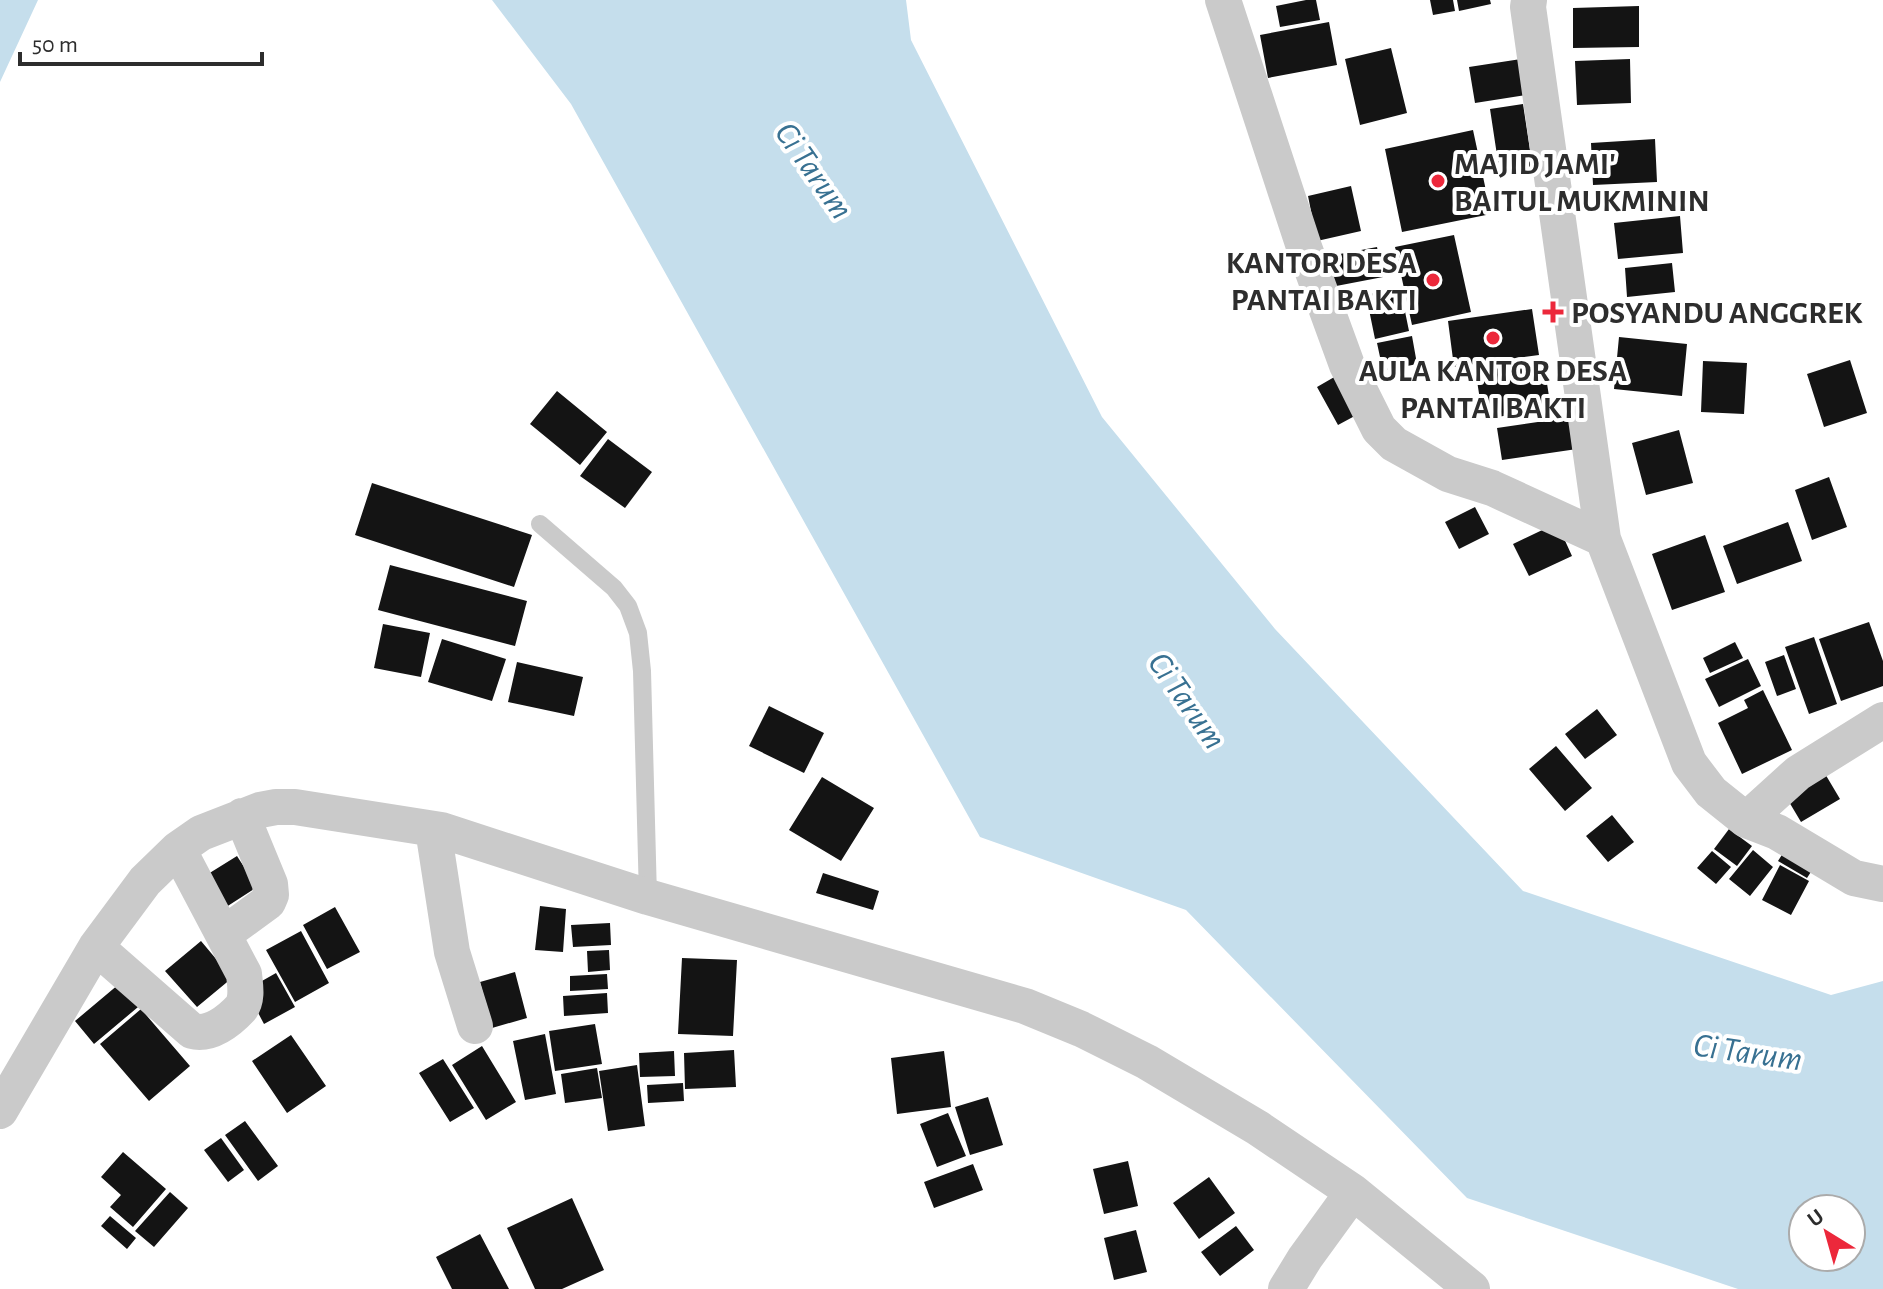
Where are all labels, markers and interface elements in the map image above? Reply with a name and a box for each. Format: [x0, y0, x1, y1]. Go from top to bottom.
scale bar [20, 16, 262, 66]
text: 50 m [32, 33, 78, 57]
water label: Ci Tarum [768, 117, 859, 226]
place label: MAJID JAMI' BAITUL MUKMININ [1454, 148, 1710, 217]
marker: MAJID JAMI' BAITUL MUKMININ [1429, 172, 1447, 190]
place label: KANTOR DESA PANTAI BAKTI [1226, 247, 1417, 316]
marker: KANTOR DESA PANTAI BAKTI [1424, 271, 1442, 289]
place label: POSYANDU ANGGREK [1571, 297, 1862, 329]
marker: POSYANDU ANGGREK [1542, 301, 1564, 323]
marker: AULA KANTOR DESA PANTAI BAKTI [1484, 329, 1502, 347]
place label: AULA KANTOR DESA PANTAI BAKTI [1359, 355, 1627, 424]
water label: Ci Tarum [1141, 647, 1232, 756]
water label: Ci Tarum [1691, 1029, 1804, 1077]
north arrow [1787, 1193, 1867, 1273]
text: U [1803, 1205, 1828, 1231]

